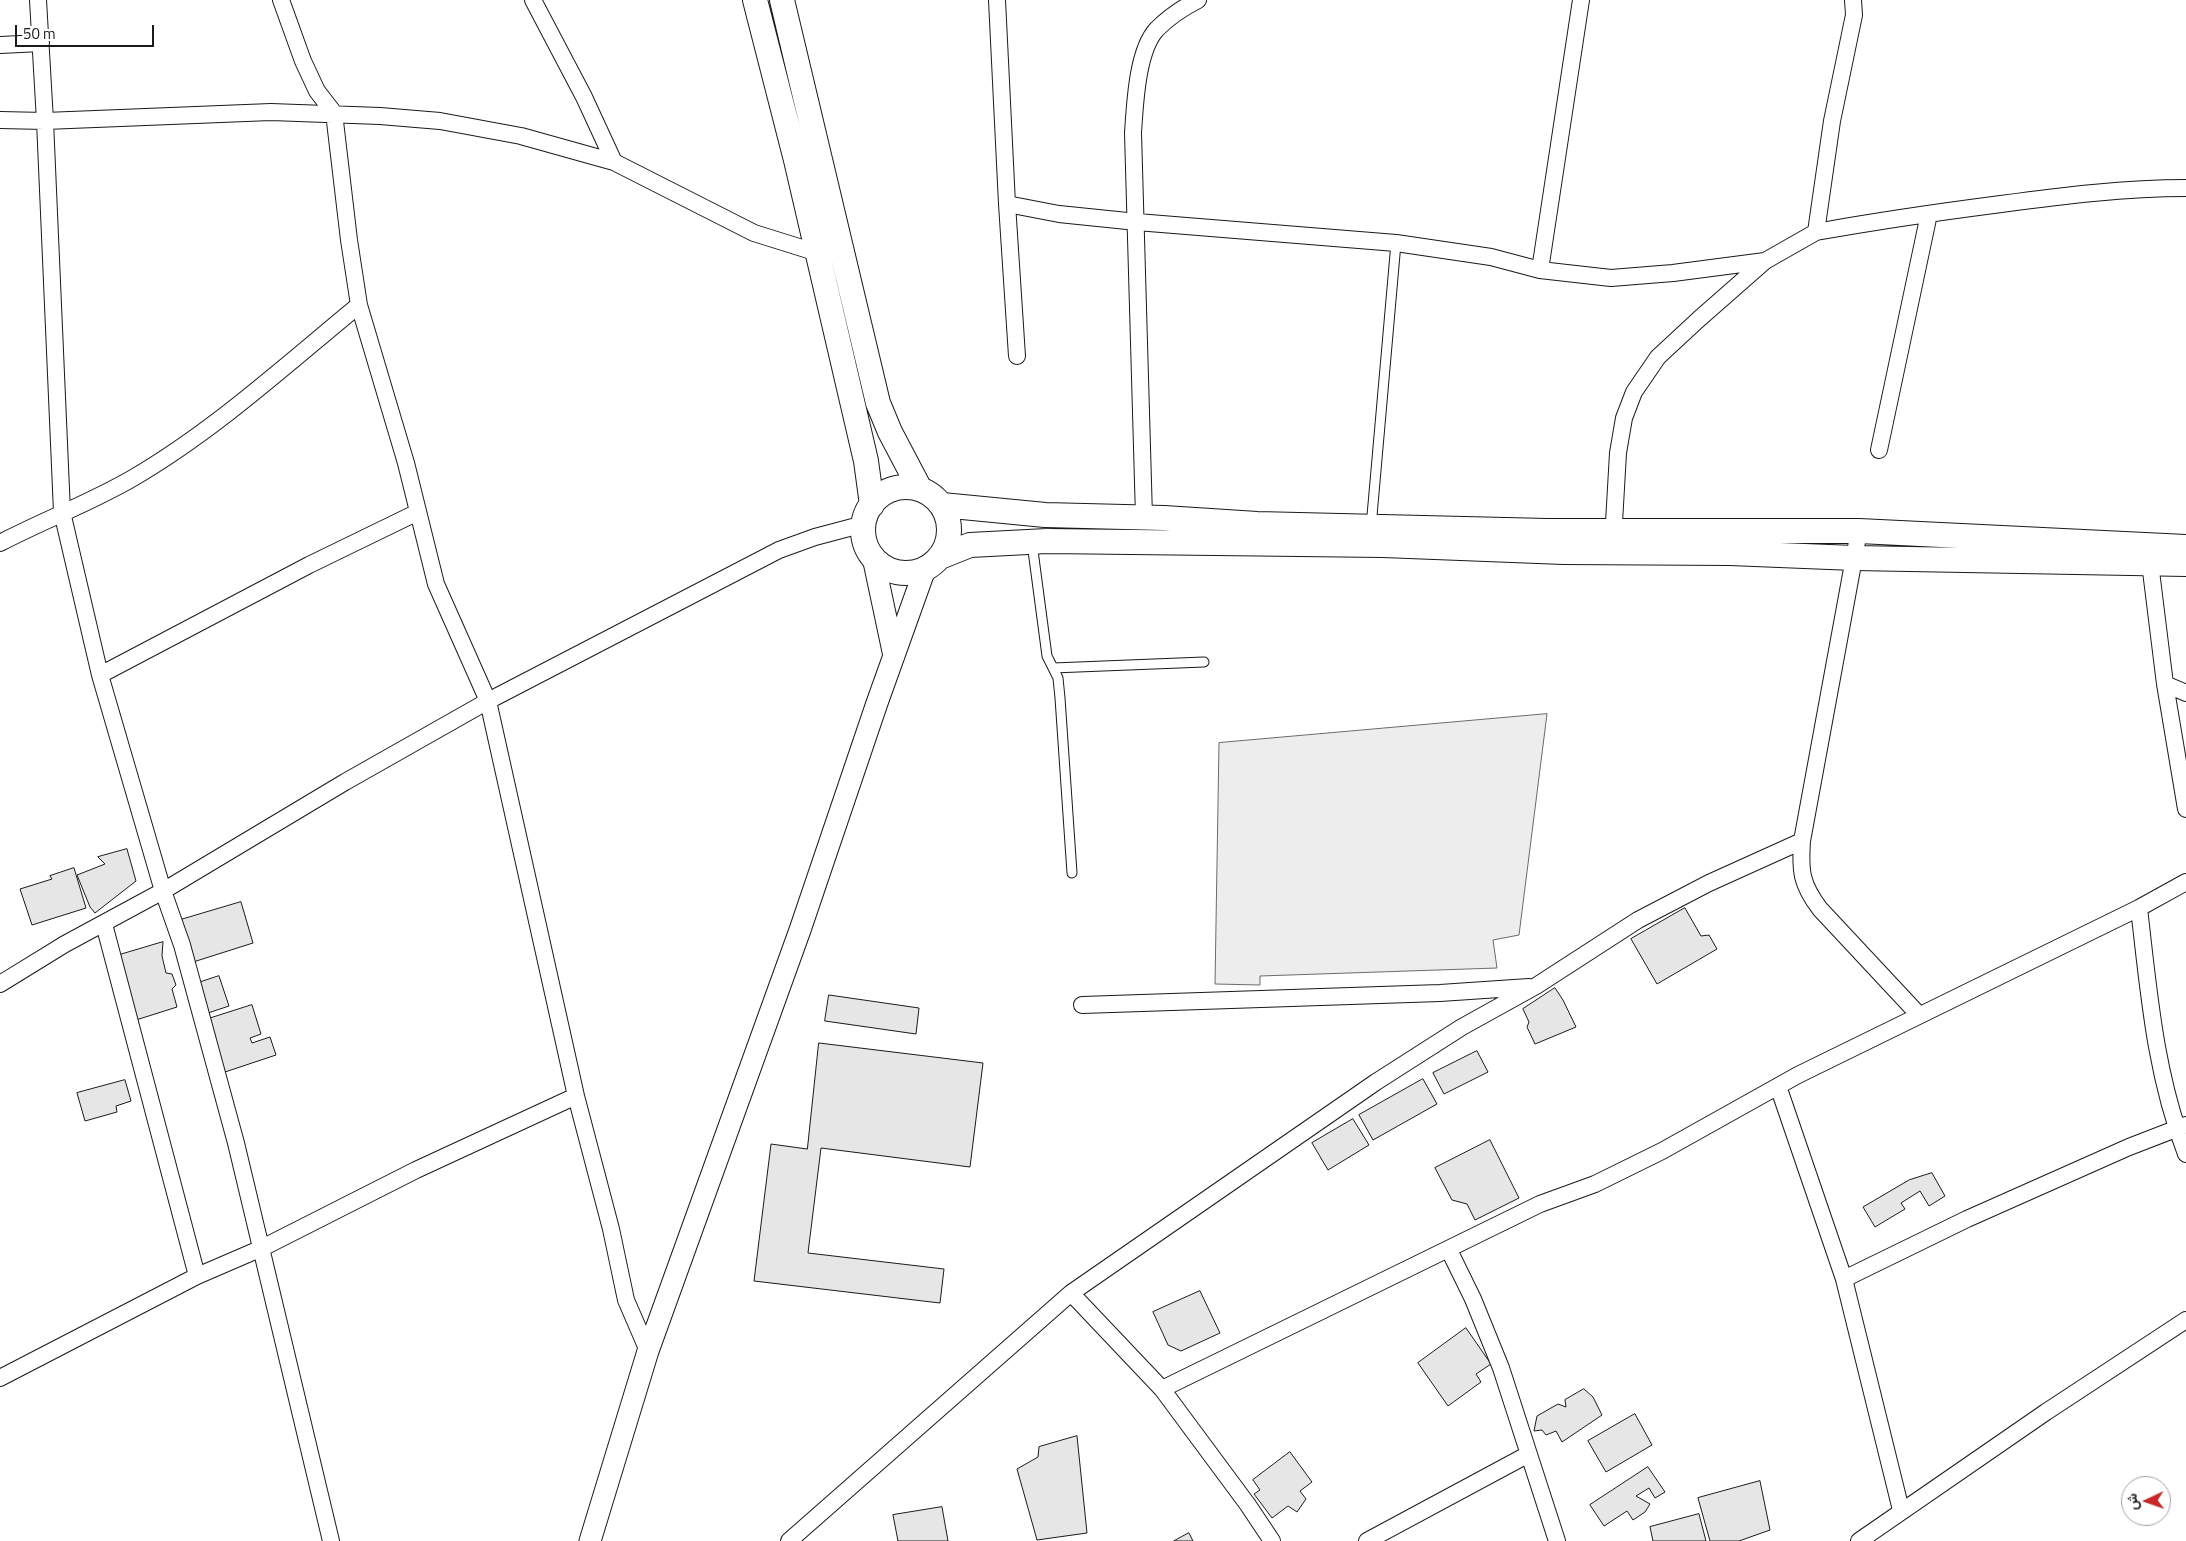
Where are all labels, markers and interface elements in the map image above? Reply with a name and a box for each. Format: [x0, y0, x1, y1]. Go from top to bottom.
scale bar [18, 15, 156, 47]
text: 50 m [23, 22, 56, 45]
north arrow [2121, 1476, 2171, 1526]
text: ش [2121, 1493, 2142, 1511]

